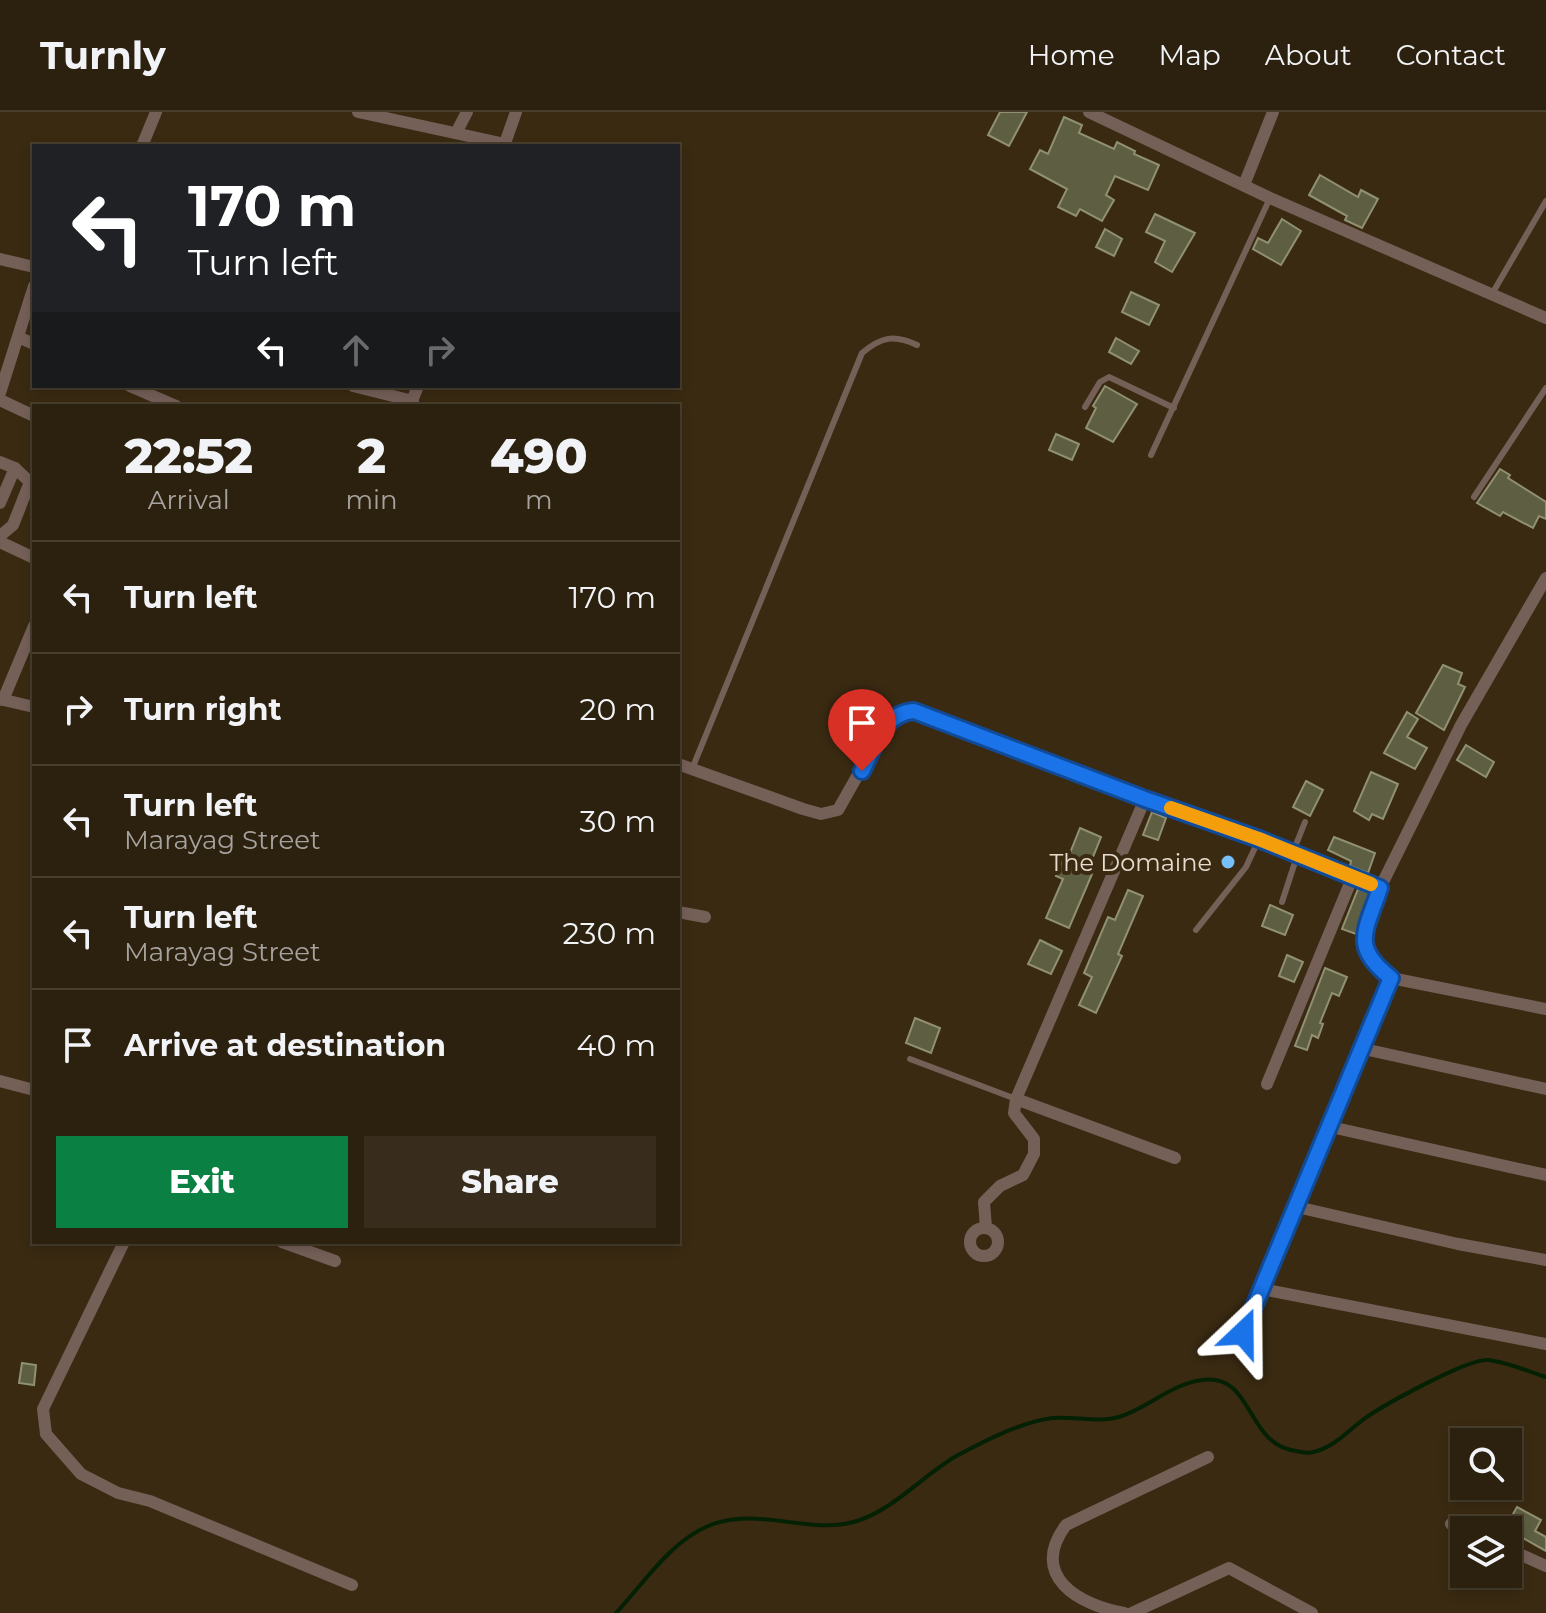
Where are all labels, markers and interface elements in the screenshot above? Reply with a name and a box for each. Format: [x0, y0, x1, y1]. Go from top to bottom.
text: Turnly [40, 32, 166, 79]
text: Home [1028, 38, 1115, 72]
text: Map [1159, 38, 1221, 72]
text: About [1265, 38, 1352, 72]
text: Contact [1396, 38, 1506, 72]
text: 170 m [188, 172, 356, 240]
icon: left [56, 176, 160, 280]
text: Turn left [188, 240, 339, 284]
icon: left [250, 328, 294, 372]
icon: ahead [334, 328, 378, 372]
icon: right [418, 328, 462, 372]
text: 22:52 [124, 427, 253, 485]
text: 2 [357, 427, 386, 485]
text: 490 [490, 427, 588, 485]
text: Arrival [148, 484, 230, 516]
text: min [346, 484, 398, 516]
text: m [525, 484, 553, 516]
icon: left [56, 575, 100, 619]
text: Turn left [124, 579, 257, 616]
text: 170 m [569, 579, 656, 616]
icon: right [56, 687, 100, 731]
pin [828, 689, 896, 771]
text: Turn right [124, 691, 281, 728]
text: 20 m [579, 691, 656, 728]
icon: arrive [840, 701, 884, 745]
text: Turn left [124, 787, 257, 824]
icon: left [56, 799, 100, 843]
text: 30 m [580, 803, 656, 840]
text: Marayag Street [124, 824, 321, 856]
place label: The Domaine [1050, 848, 1212, 877]
marker: The Domaine [1219, 853, 1237, 871]
text: Turn left [124, 899, 257, 936]
icon: left [56, 911, 100, 955]
text: 230 m [562, 915, 656, 952]
text: Marayag Street [124, 936, 321, 968]
icon: arrive [56, 1023, 100, 1067]
text: Arrive at destination [124, 1027, 446, 1064]
text: 40 m [577, 1027, 656, 1064]
button: Exit [56, 1136, 348, 1228]
button: Share [364, 1136, 656, 1228]
position arrow [1201, 1291, 1285, 1375]
map controls [1450, 1428, 1522, 1588]
button: search [1450, 1428, 1522, 1500]
button: layers [1450, 1516, 1522, 1588]

